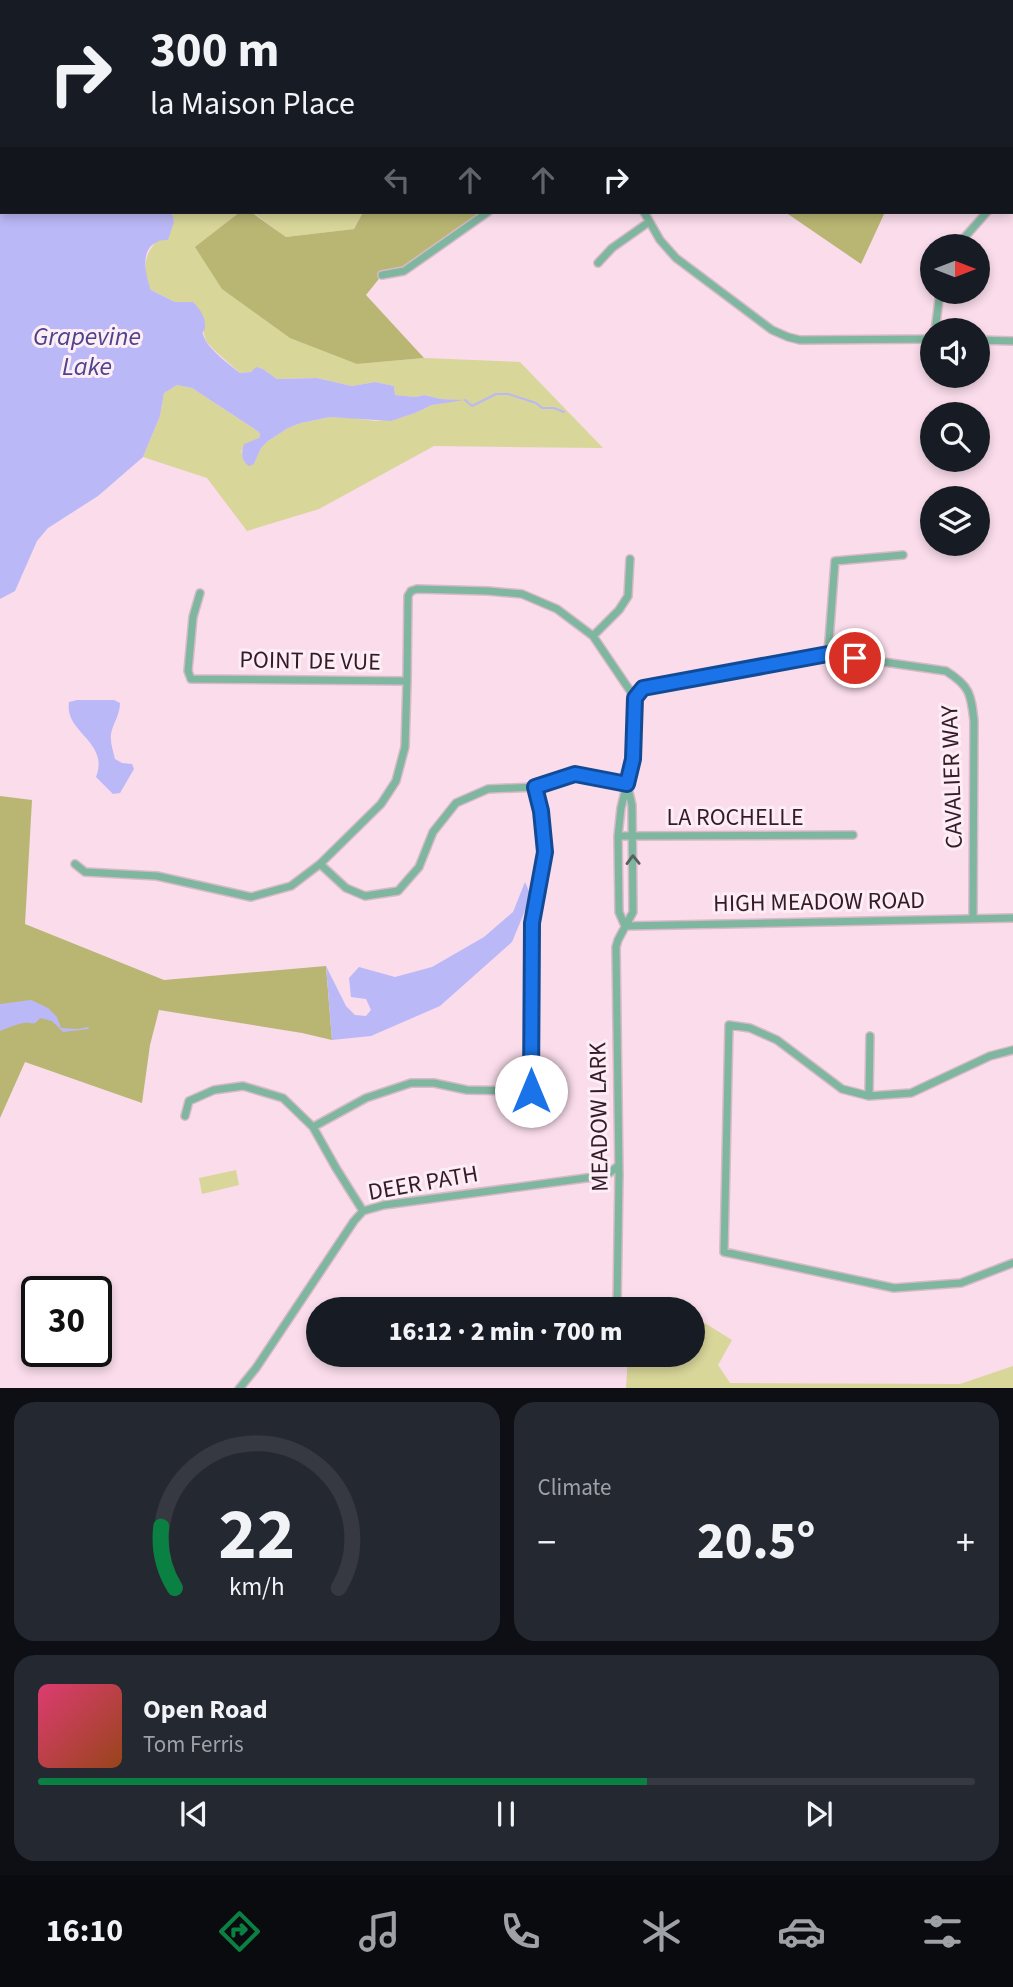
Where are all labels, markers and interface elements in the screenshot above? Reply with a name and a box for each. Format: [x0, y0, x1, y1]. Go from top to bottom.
text: 300 m [150, 16, 279, 86]
icon: right [35, 28, 126, 119]
text: la Maison Place [150, 81, 355, 127]
icon: left [378, 161, 416, 199]
icon: ahead [451, 161, 489, 199]
icon: ahead [524, 161, 562, 199]
icon: right [597, 161, 635, 199]
north arrow [920, 234, 990, 304]
map controls [920, 234, 990, 556]
water label: Grapevine Lake [33, 318, 141, 385]
button: sound [920, 318, 990, 388]
button: search [920, 402, 990, 472]
button: layers [920, 486, 990, 556]
pin [825, 628, 885, 688]
icon: arrive [836, 639, 874, 677]
street label: POINT DE VUE [239, 642, 381, 680]
street label: CAVALIER WAY [932, 704, 972, 849]
street label: LA ROCHELLE [666, 800, 804, 835]
one-way arrow [625, 855, 641, 865]
street label: HIGH MEADOW ROAD [713, 883, 925, 921]
street label: MEADOW LARK [580, 1042, 618, 1192]
position arrow [494, 1054, 568, 1128]
street label: DEER PATH [365, 1156, 481, 1210]
speed limit sign: 30 [21, 1276, 112, 1367]
text: 16:12 · 2 min · 700 m [389, 1313, 622, 1350]
text: Climate [538, 1471, 611, 1504]
text: 22 [218, 1483, 295, 1587]
text: 20.5° [697, 1505, 816, 1579]
text: − [538, 1516, 556, 1570]
text: + [956, 1516, 975, 1570]
text: km/h [229, 1568, 285, 1604]
text: Open Road [143, 1691, 268, 1728]
text: Tom Ferris [143, 1728, 244, 1761]
icon: previous [175, 1795, 213, 1833]
icon: pause [487, 1795, 525, 1833]
icon: next [800, 1795, 838, 1833]
icon: directions [215, 1907, 264, 1956]
icon: music [355, 1907, 404, 1956]
icon: phone [496, 1907, 545, 1956]
icon: climate [637, 1907, 686, 1956]
icon: car [777, 1907, 826, 1956]
icon: filters [918, 1907, 967, 1956]
text: 16:10 [46, 1908, 123, 1954]

